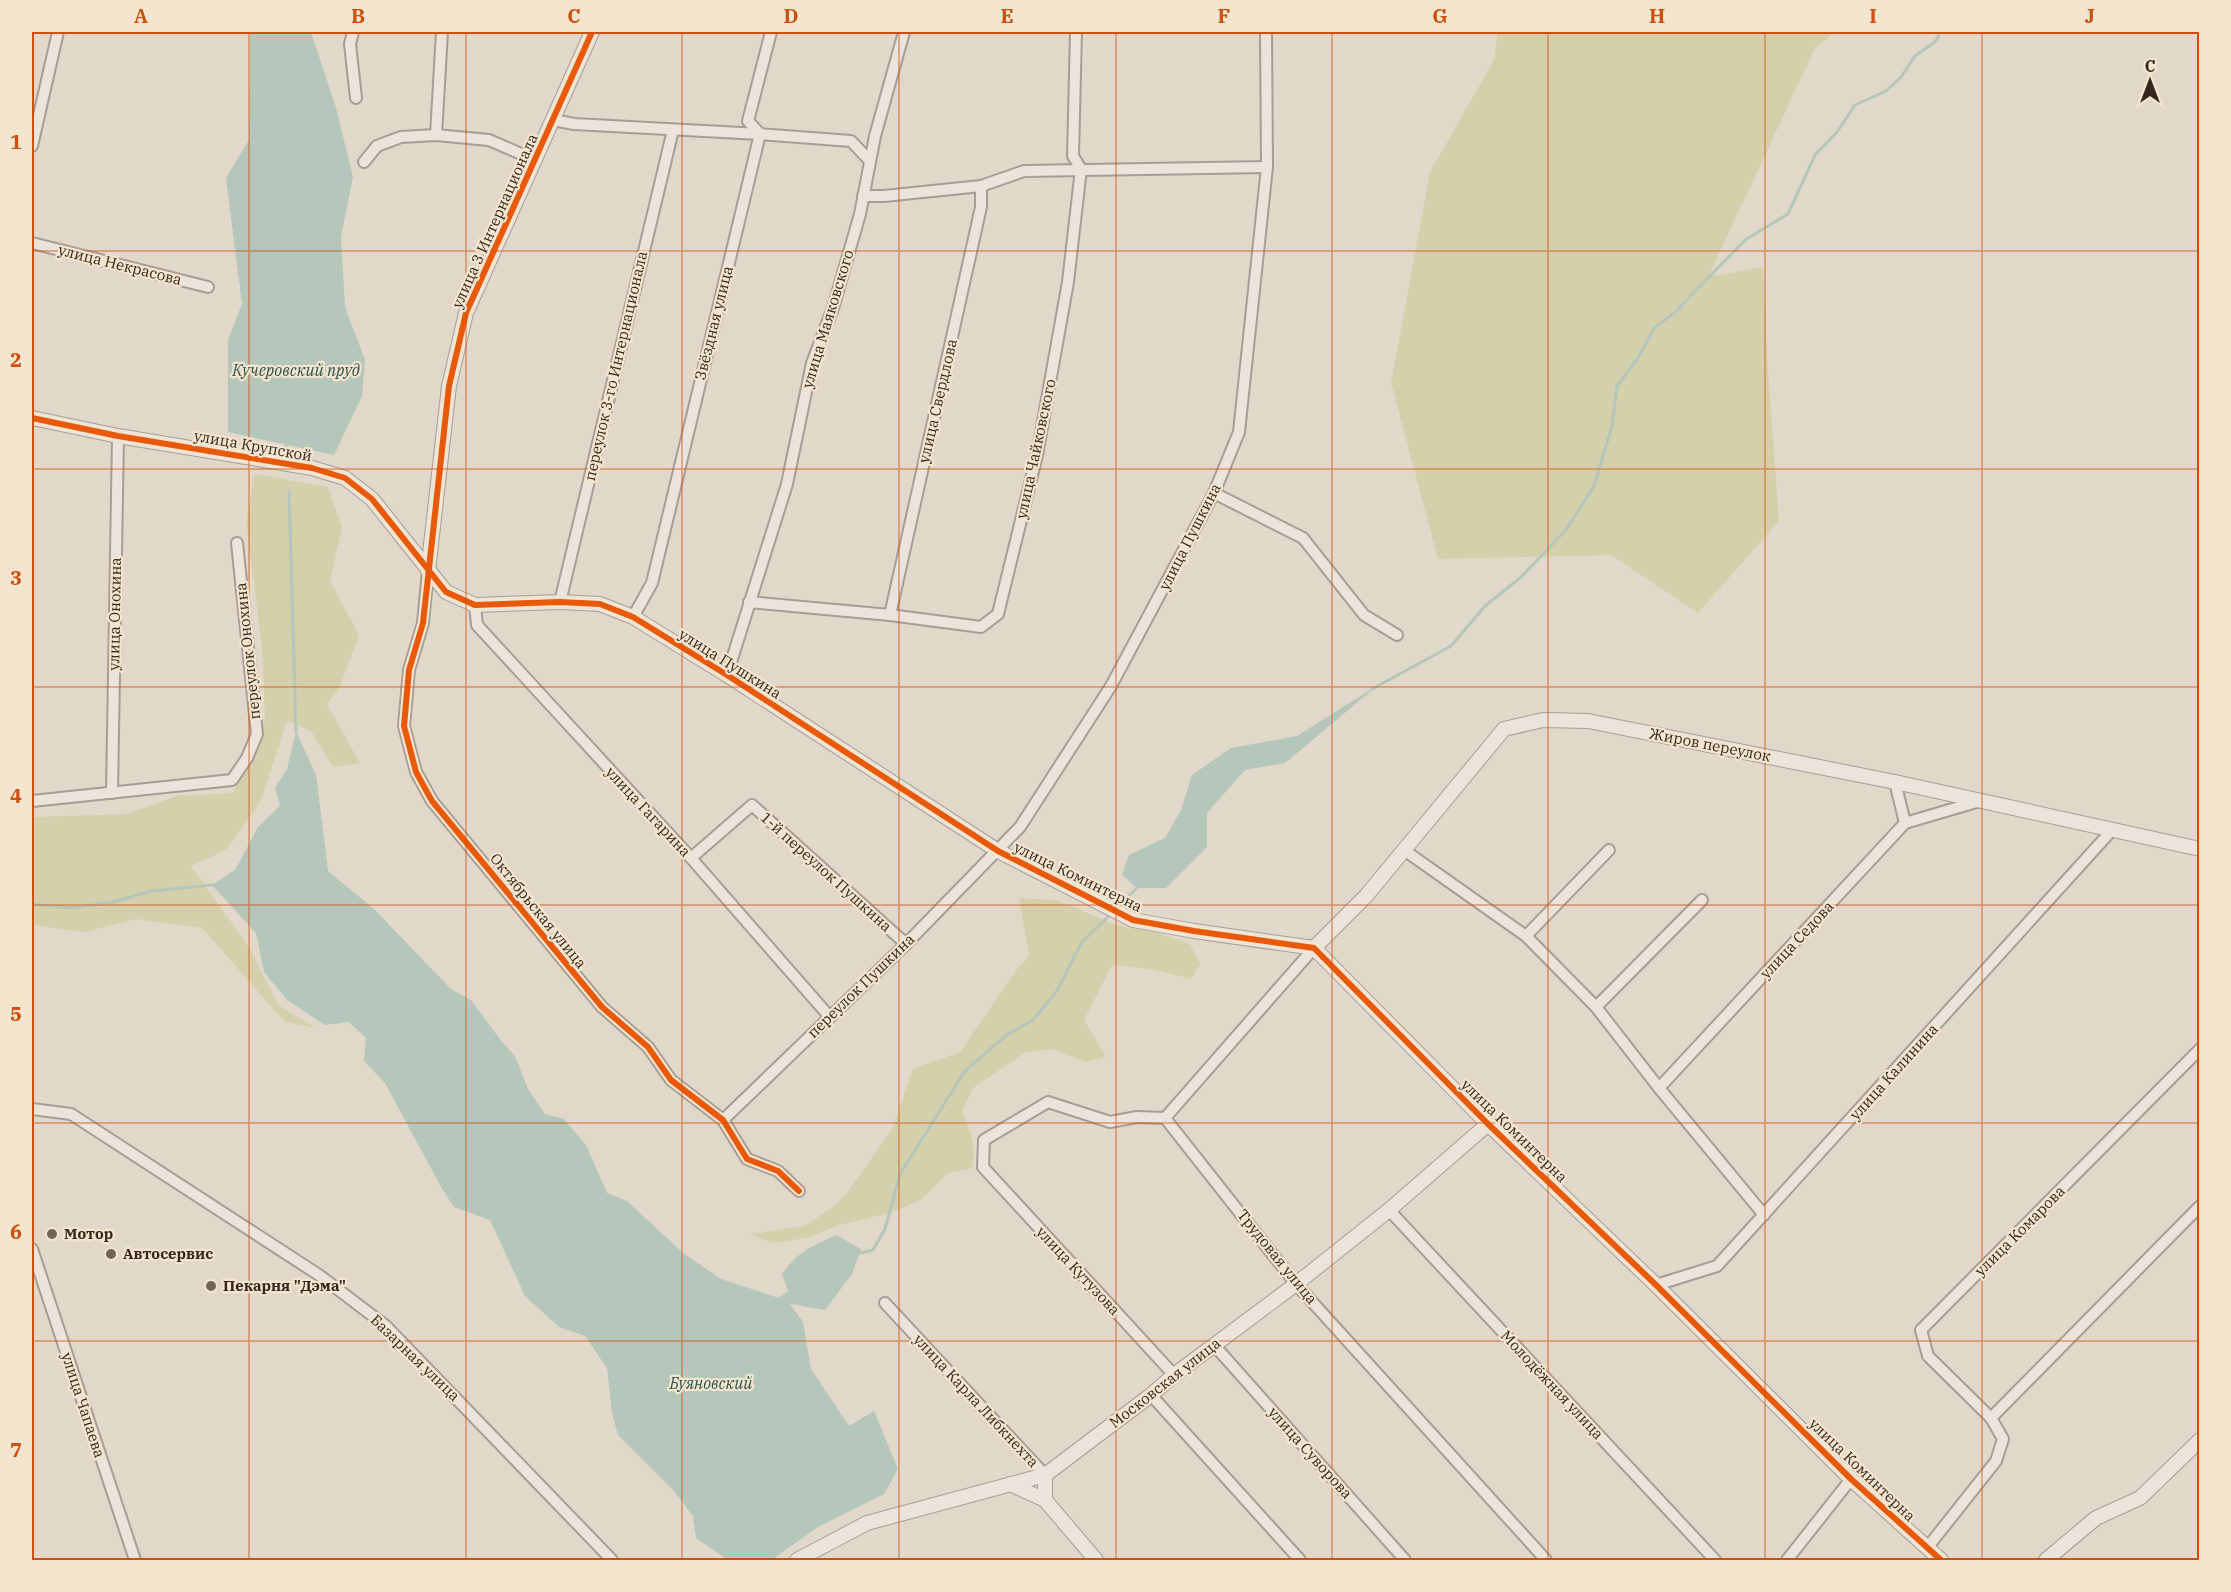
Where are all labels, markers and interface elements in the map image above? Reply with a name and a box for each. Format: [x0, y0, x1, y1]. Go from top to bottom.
text: A [134, 2, 148, 29]
text: B [351, 2, 365, 29]
text: C [567, 2, 581, 29]
text: D [783, 2, 799, 29]
text: E [1000, 2, 1014, 29]
text: F [1218, 2, 1230, 29]
text: G [1432, 2, 1448, 29]
text: H [1649, 2, 1665, 29]
text: I [1869, 2, 1877, 29]
text: J [2085, 2, 2095, 29]
north arrow [2120, 51, 2180, 111]
text: С [2145, 56, 2155, 76]
text: 1 [10, 128, 22, 155]
street label: улица 3 Интернационала [447, 131, 542, 311]
street label: улица Некрасова [56, 240, 184, 289]
street label: улица Маяковского [797, 247, 858, 390]
street label: переулок 3-го Интернационала [580, 249, 651, 483]
street label: Звёздная улица [690, 264, 737, 382]
street label: улица Свердлова [914, 337, 961, 465]
text: 2 [10, 346, 22, 373]
water label: Кучеровский пруд [231, 360, 360, 380]
street label: улица Чайковского [1011, 377, 1060, 521]
street label: улица Крупской [192, 426, 314, 465]
street label: улица Пушкина [1154, 480, 1225, 593]
street label: улица Онохина [104, 557, 125, 671]
text: 3 [10, 564, 22, 591]
street label: переулок Онохина [231, 582, 264, 720]
street label: улица Пушкина [675, 624, 785, 703]
street label: Жиров переулок [1648, 723, 1773, 766]
street label: улица Гагарина [602, 763, 695, 861]
text: 4 [10, 782, 22, 809]
street label: 1-й переулок Пушкина [757, 808, 896, 936]
street label: улица Коминтерна [1011, 837, 1146, 916]
street label: Октябрьская улица [486, 849, 591, 972]
street label: улица Седова [1756, 897, 1838, 983]
street label: переулок Пушкина [803, 930, 918, 1042]
text: 5 [10, 1000, 22, 1027]
street label: улица Калинина [1845, 1020, 1942, 1124]
street label: улица Коминтерна [1457, 1075, 1571, 1186]
street label: улица Комарова [1970, 1181, 2069, 1280]
street label: Трудовая улица [1233, 1205, 1321, 1308]
text: 6 [10, 1218, 22, 1245]
street label: улица Кутузова [1032, 1222, 1124, 1319]
place label: Мотор [64, 1224, 113, 1243]
marker: Мотор [45, 1227, 59, 1241]
place label: Автосервис [123, 1244, 213, 1263]
marker: Автосервис [104, 1247, 118, 1261]
place label: Пекарня "Дэма" [223, 1276, 346, 1295]
marker: Пекарня "Дэма" [204, 1279, 218, 1293]
street label: Базарная улица [367, 1310, 464, 1405]
street label: Молодёжная улица [1497, 1326, 1608, 1443]
street label: улица Карла Либкнехта [910, 1330, 1043, 1471]
street label: Московская улица [1105, 1333, 1224, 1432]
street label: улица Чапаева [57, 1350, 109, 1460]
water label: Буяновский [669, 1373, 752, 1393]
street label: улица Суворова [1264, 1403, 1357, 1503]
street label: улица Коминтерна [1805, 1414, 1919, 1525]
text: 7 [10, 1436, 22, 1463]

